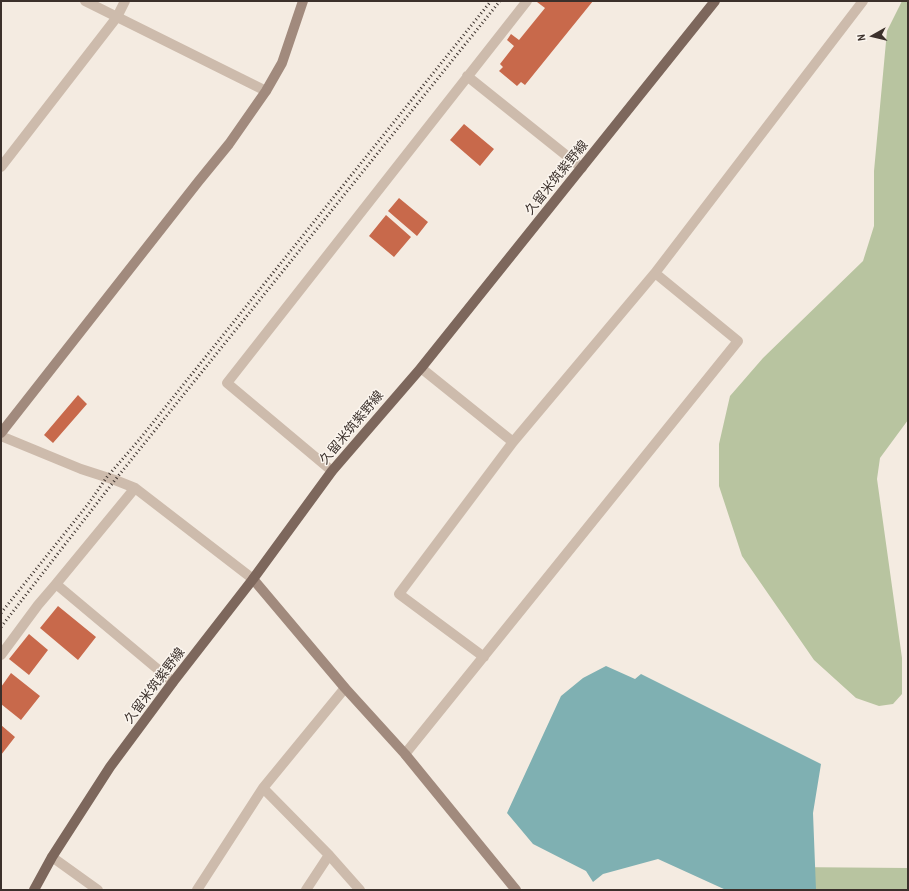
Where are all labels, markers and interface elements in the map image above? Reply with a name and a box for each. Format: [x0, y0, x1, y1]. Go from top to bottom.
north arrow [853, 16, 893, 56]
text: N [854, 33, 869, 42]
street label: 久留米筑紫野線 [522, 138, 592, 218]
street label: 久留米筑紫野線 [317, 388, 387, 468]
street label: 久留米筑紫野線 [121, 645, 189, 727]

